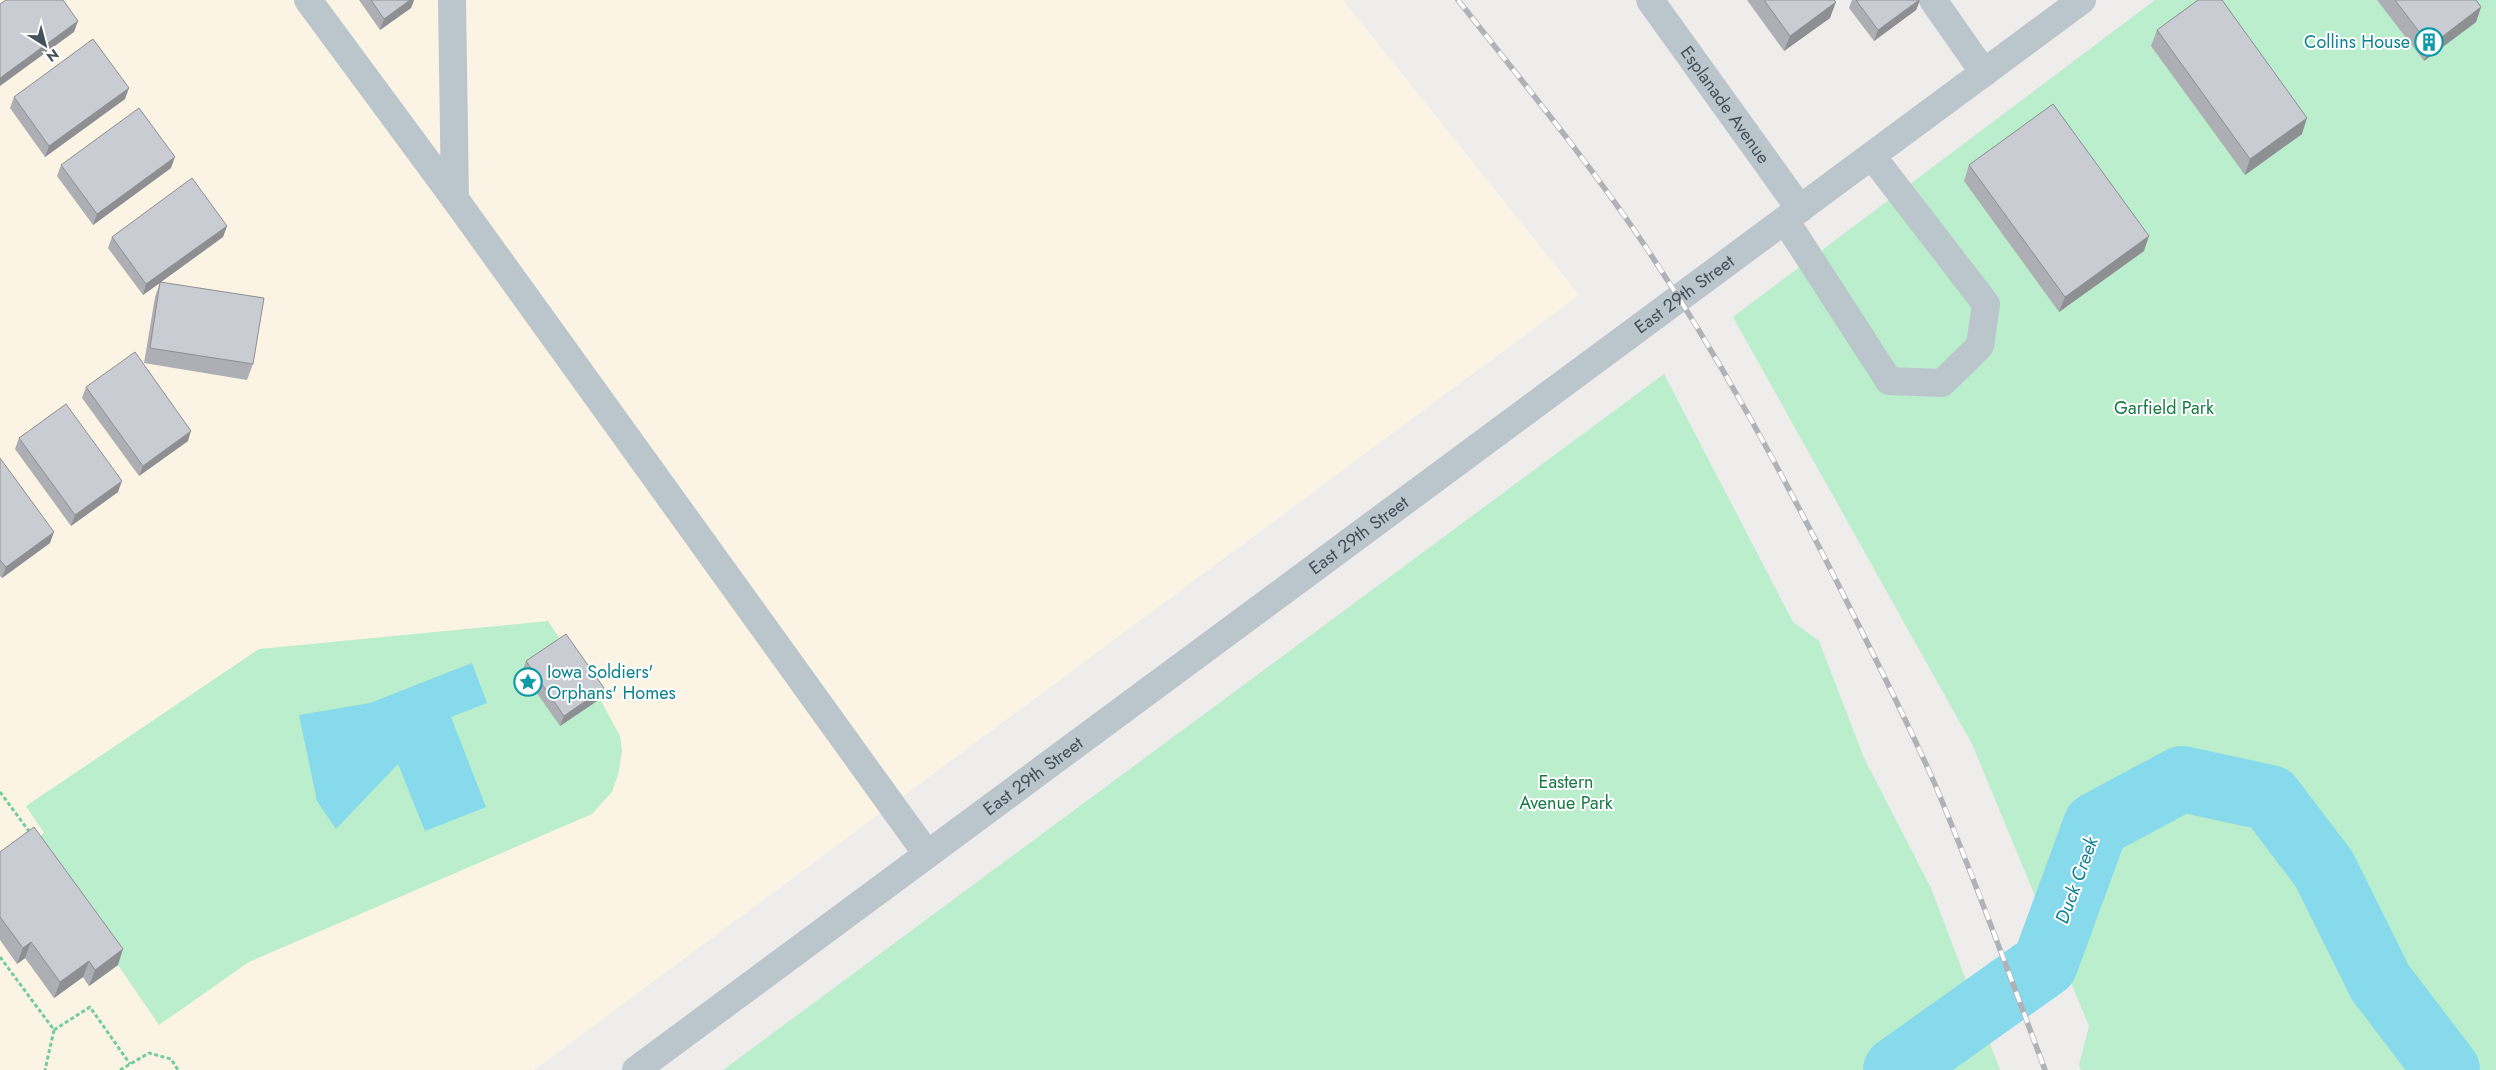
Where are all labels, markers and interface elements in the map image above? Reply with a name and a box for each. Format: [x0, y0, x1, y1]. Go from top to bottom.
north arrow [20, 20, 70, 70]
building icon: Collins House [2414, 27, 2444, 57]
place label: Collins House [2304, 29, 2410, 55]
street label: Esplanade Avenue [1674, 41, 1776, 169]
text: N [42, 44, 63, 67]
street label: East 29th Street [1629, 248, 1740, 340]
park label: Garfield Park [2114, 395, 2214, 421]
street label: East 29th Street [1303, 489, 1415, 581]
place label: Iowa Soldiers' Orphans' Homes [547, 659, 676, 706]
place icon: Iowa Soldiers' Orphans' Homes [513, 667, 543, 697]
street label: East 29th Street [978, 730, 1089, 822]
park label: Eastern Avenue Park [1519, 769, 1613, 816]
water label: Duck Creek [2048, 832, 2105, 927]

